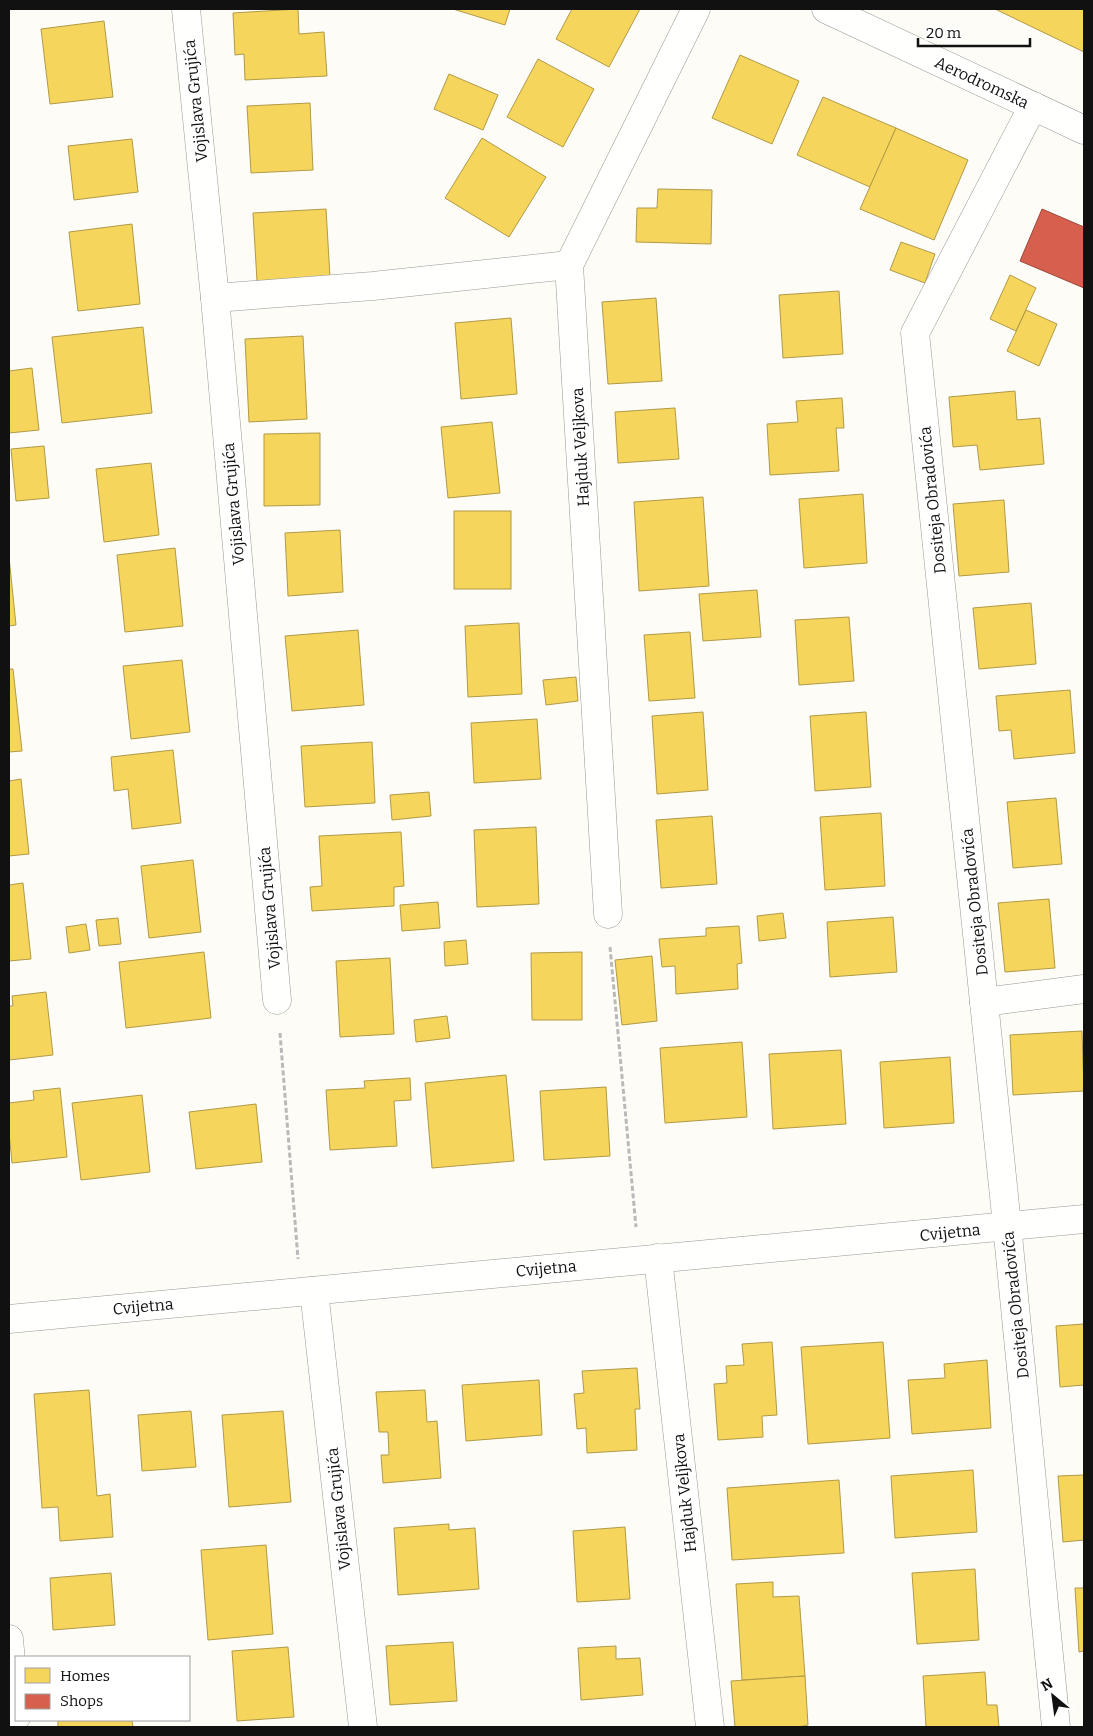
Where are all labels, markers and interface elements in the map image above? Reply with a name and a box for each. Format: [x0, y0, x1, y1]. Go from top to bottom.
scale bar [918, 15, 1030, 47]
text: 20 m [926, 24, 962, 42]
street label: Vojislava Grujića [180, 38, 211, 163]
street label: Aerodromska [932, 52, 1032, 113]
street label: Hajduk Veljkova [568, 387, 593, 507]
street label: Dositeja Obradovića [915, 425, 950, 574]
street label: Vojislava Grujića [219, 442, 248, 566]
street label: Dositeja Obradovića [957, 827, 992, 976]
street label: Vojislava Grujića [255, 846, 284, 970]
street label: Cvijetna [919, 1220, 982, 1245]
street label: Dositeja Obradovića [998, 1230, 1033, 1379]
street label: Cvijetna [515, 1256, 577, 1281]
street label: Cvijetna [112, 1294, 174, 1319]
street label: Hajduk Veljkova [669, 1432, 700, 1553]
street label: Vojislava Grujića [323, 1446, 354, 1571]
legend [15, 1656, 190, 1721]
text: Homes [60, 1667, 110, 1685]
north arrow [1028, 1671, 1078, 1721]
text: N [1038, 1675, 1056, 1695]
text: Shops [60, 1692, 103, 1710]

